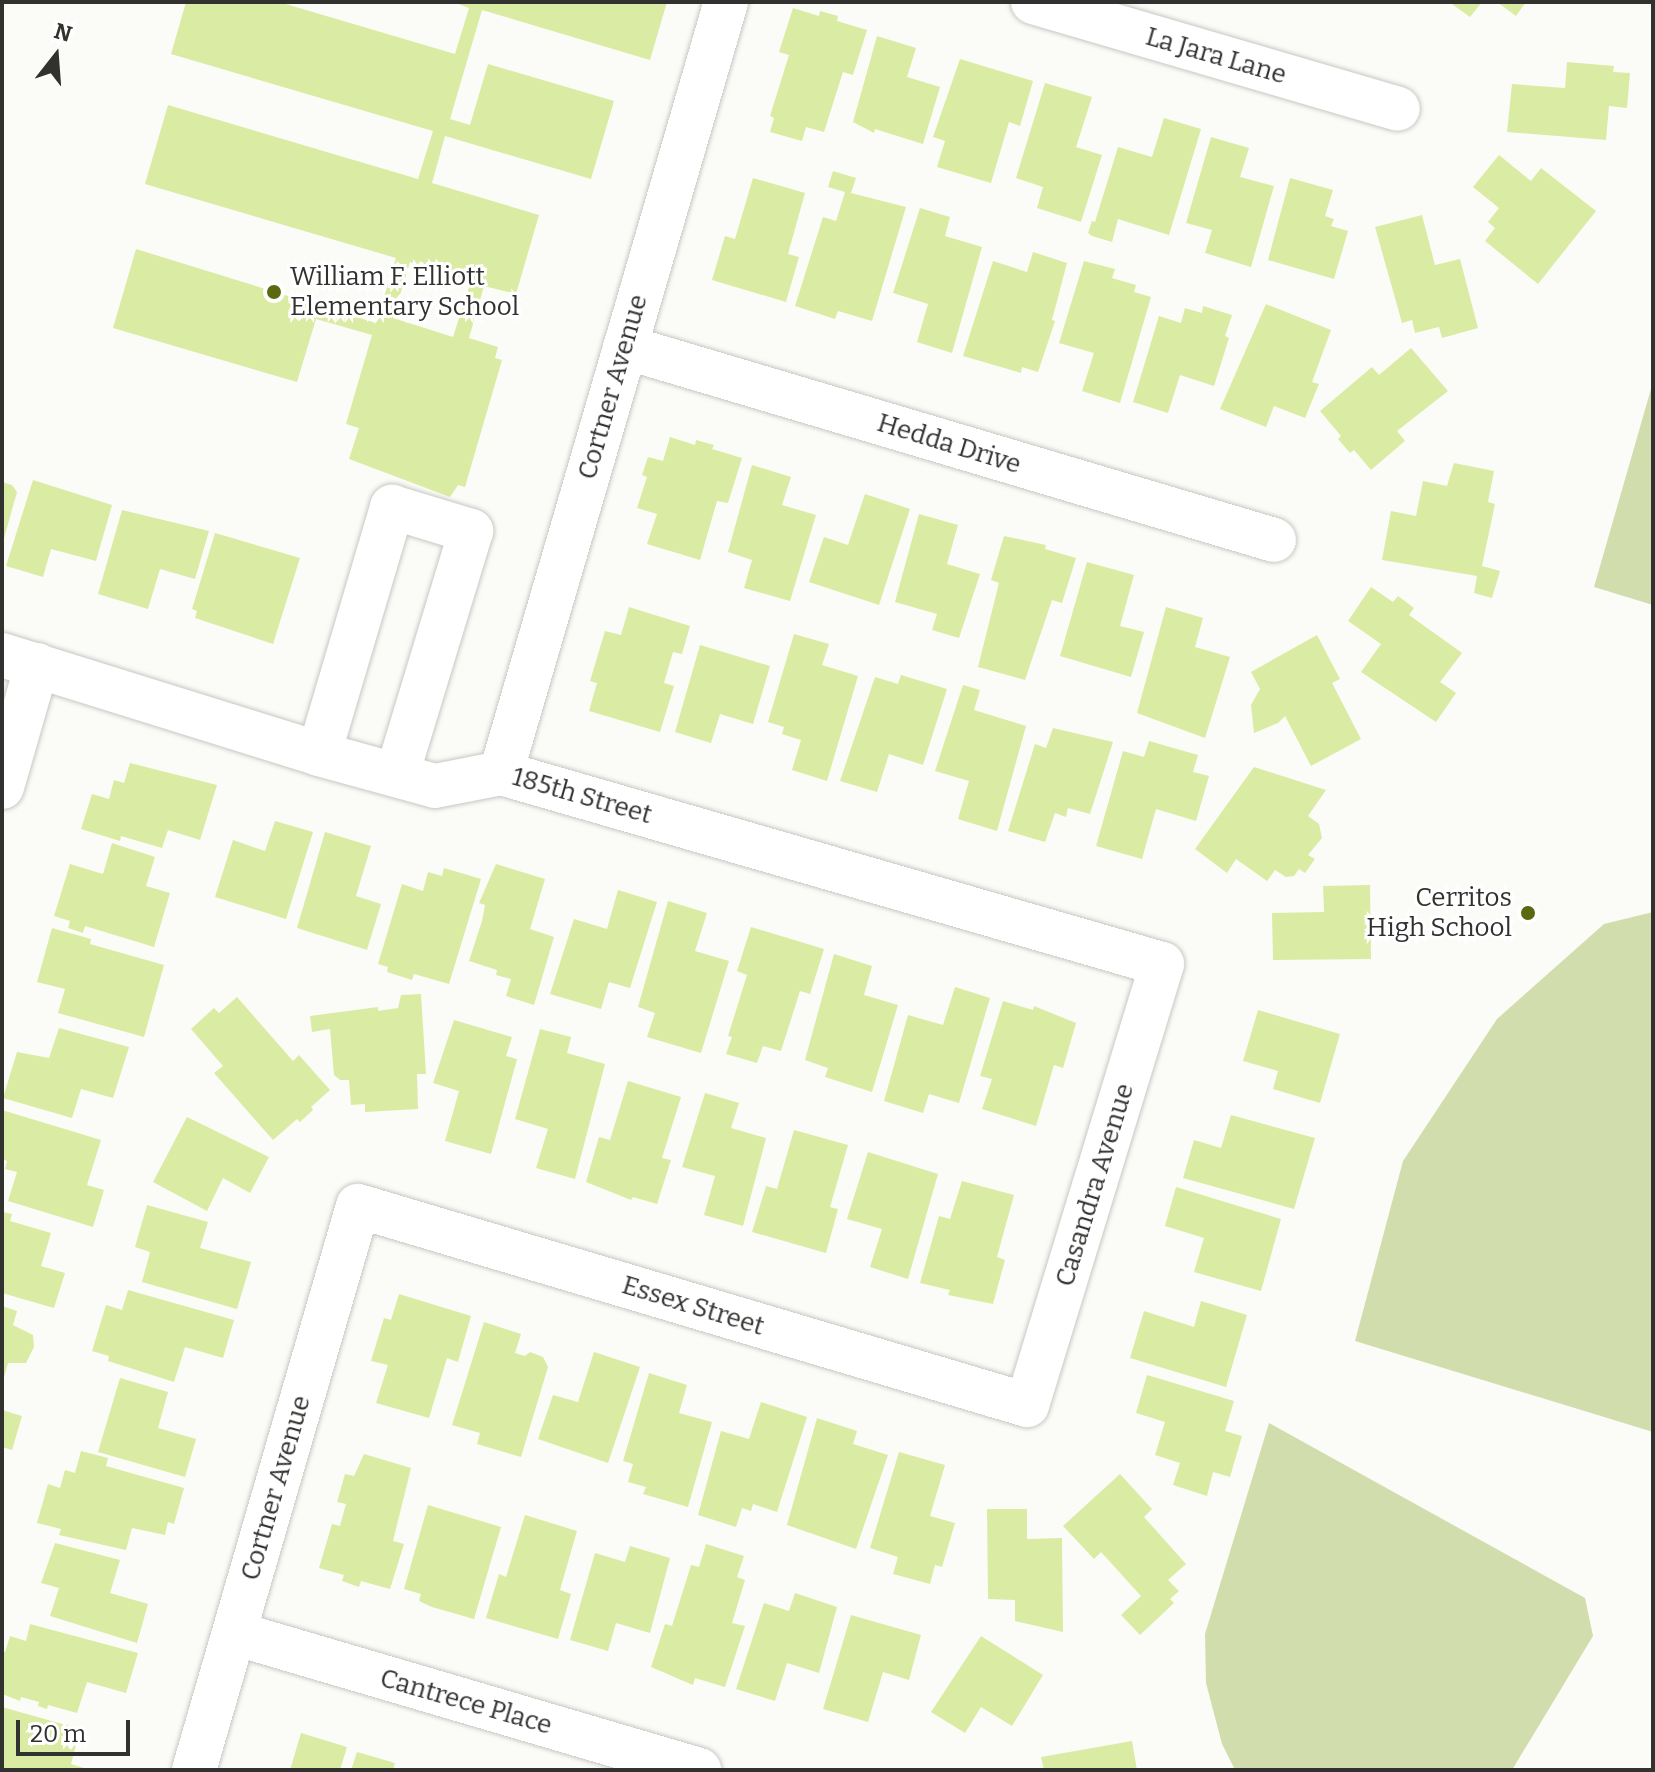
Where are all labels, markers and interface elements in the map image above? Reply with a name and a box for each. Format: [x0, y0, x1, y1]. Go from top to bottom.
north arrow [16, 16, 96, 96]
text: N [51, 17, 75, 48]
street label: La Jara Lane [1142, 21, 1290, 91]
place label: William F. Elliott Elementary School [290, 261, 519, 322]
marker: William F. Elliott Elementary School [265, 283, 283, 301]
street label: Cortner Avenue [572, 291, 654, 483]
street label: Hedda Drive [873, 407, 1025, 481]
street label: 185th Street [508, 761, 656, 831]
place label: Cerritos High School [1366, 882, 1512, 944]
marker: Cerritos High School [1519, 904, 1537, 922]
street label: Casandra Avenue [1049, 1080, 1141, 1290]
street label: Essex Street [618, 1270, 768, 1342]
street label: Cortner Avenue [235, 1392, 317, 1584]
street label: Cantrece Place [376, 1663, 556, 1741]
scale bar [20, 1704, 134, 1754]
text: 20 m [30, 1720, 86, 1748]

